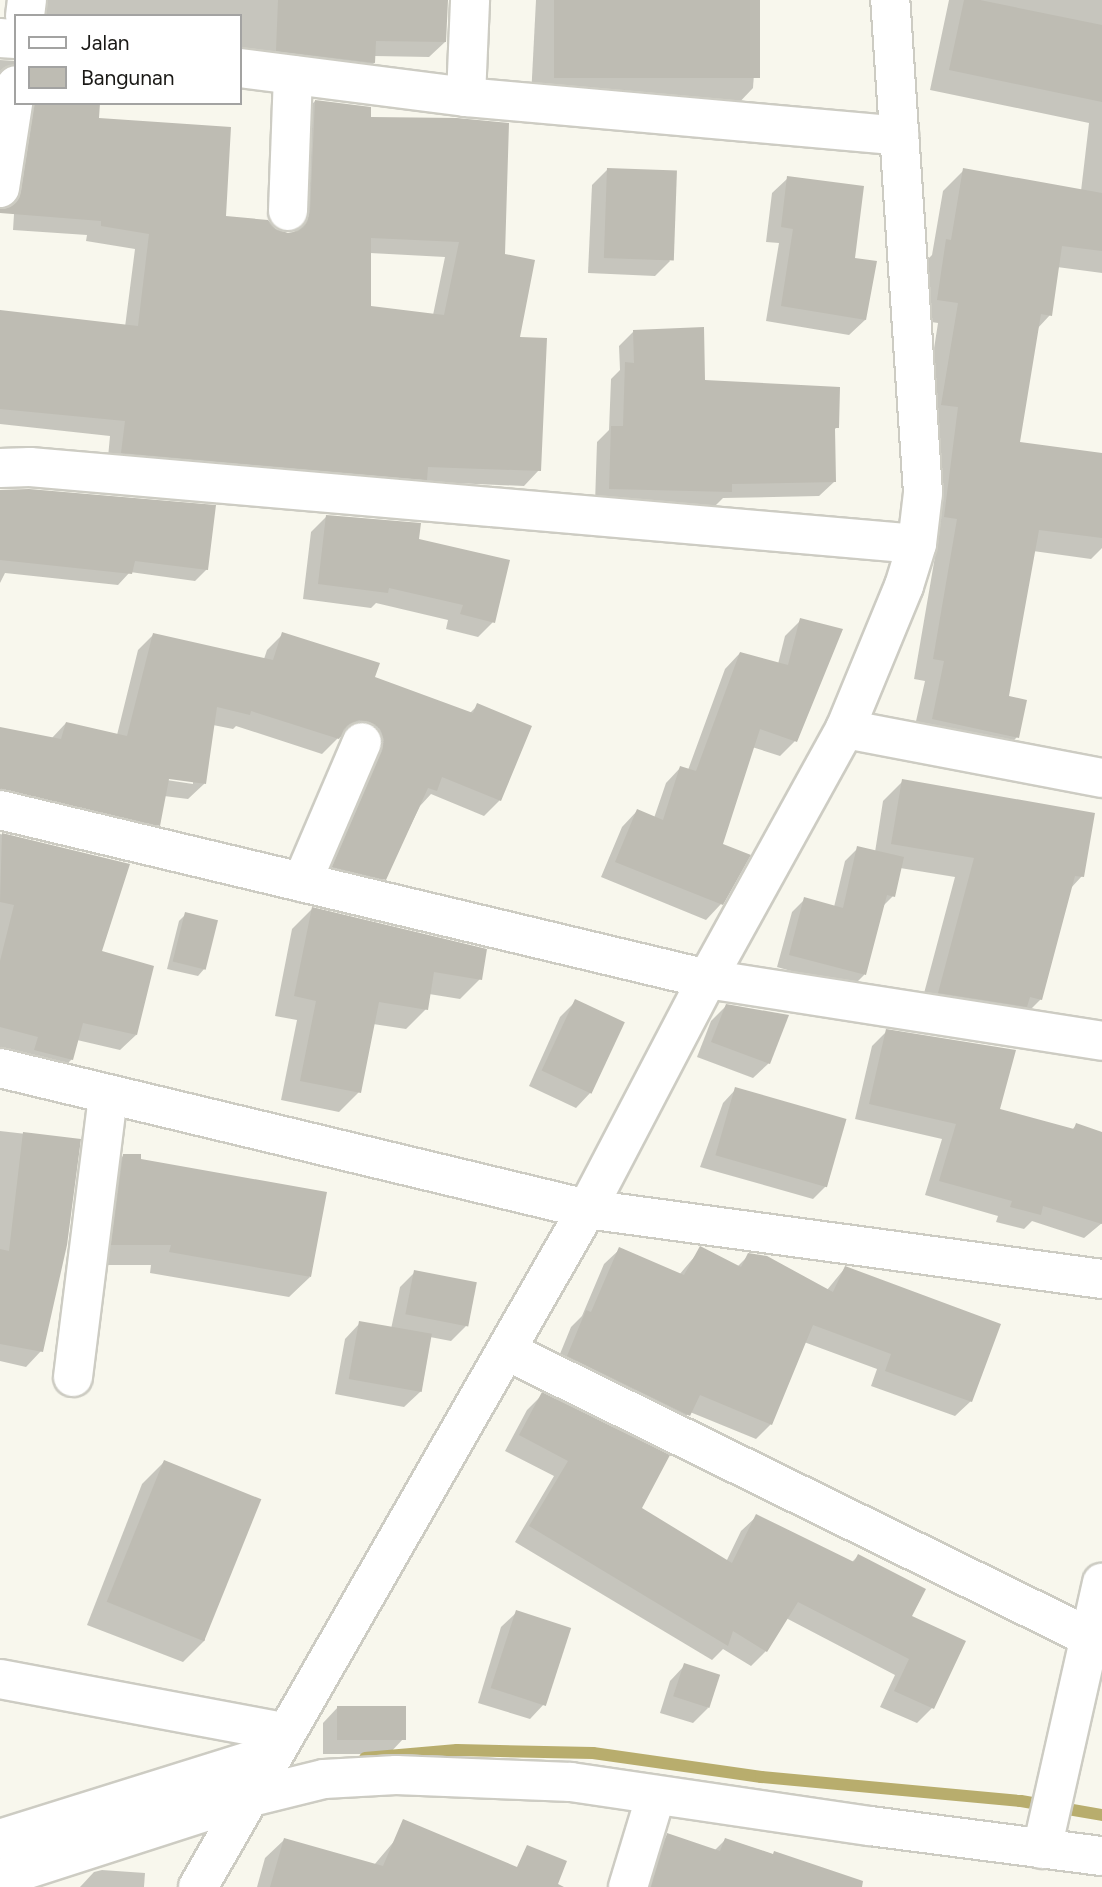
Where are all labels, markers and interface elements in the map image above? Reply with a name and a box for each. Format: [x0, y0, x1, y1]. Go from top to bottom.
legend [14, 14, 242, 105]
text: Jalan [81, 30, 130, 55]
text: Bangunan [81, 65, 174, 90]

